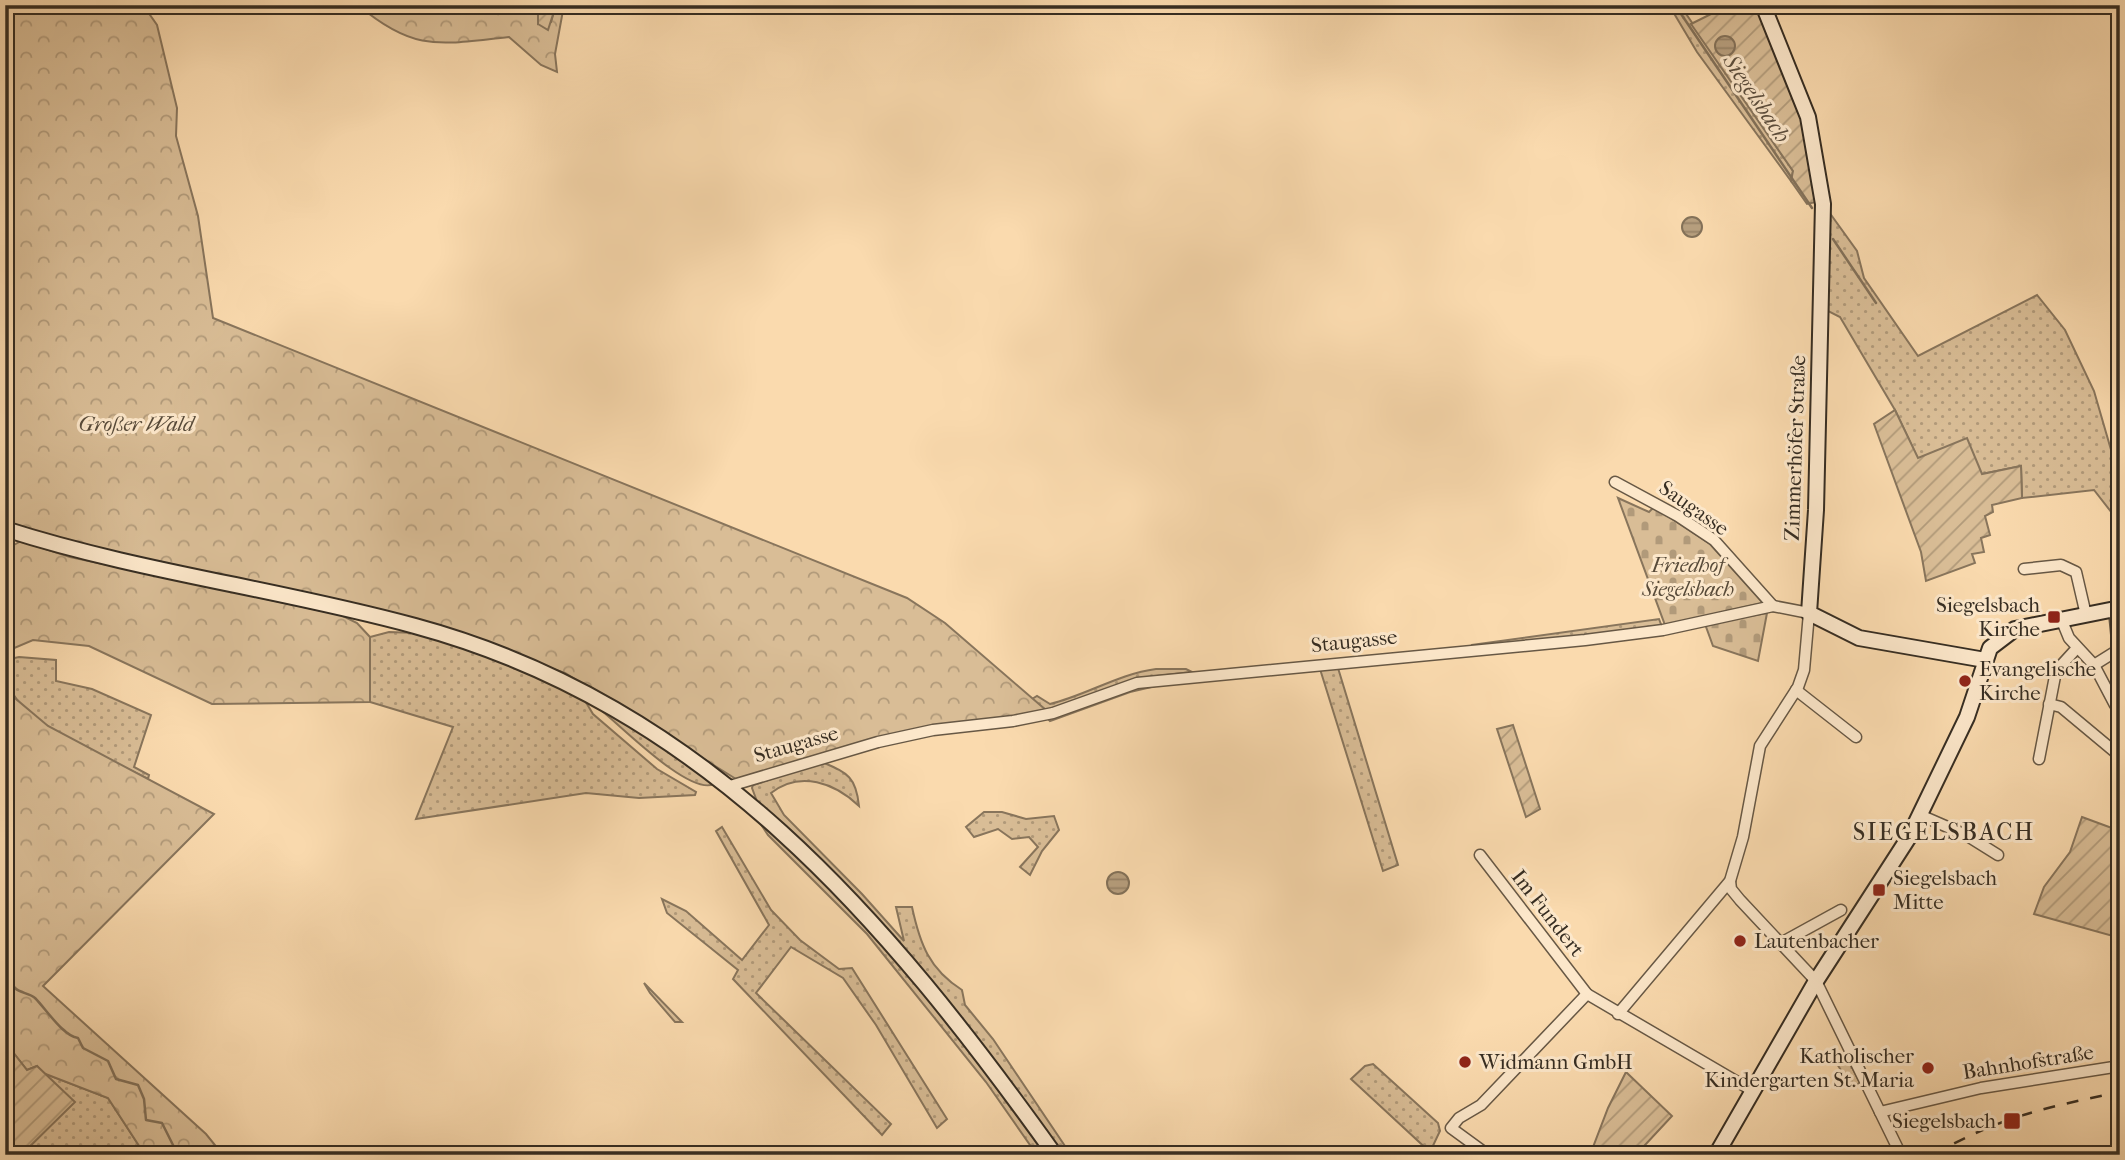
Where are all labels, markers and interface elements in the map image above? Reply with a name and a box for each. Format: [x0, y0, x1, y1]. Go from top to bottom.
water label: Siegelsbach [1717, 48, 1796, 148]
street label: Zimmerhöfer Straße [1780, 355, 1810, 541]
park label: Großer Wald [78, 412, 196, 436]
street label: Saugasse [1655, 475, 1733, 541]
park label: Friedhof Siegelsbach [1641, 553, 1734, 601]
place label: Siegelsbach Kirche [1936, 593, 2040, 641]
marker: Siegelsbach Kirche [2046, 609, 2062, 625]
street label: Staugasse [1310, 625, 1398, 657]
place label: Evangelische Kirche [1979, 657, 2096, 705]
marker: Evangelische Kirche [1957, 673, 1973, 689]
street label: Staugasse [751, 721, 841, 767]
district label: SIEGELSBACH [1853, 818, 2035, 846]
street label: Im Fundert [1507, 865, 1590, 962]
place label: Siegelsbach Mitte [1893, 866, 1997, 914]
marker: Siegelsbach Mitte [1871, 882, 1887, 898]
place label: Lautenbacher [1754, 929, 1879, 953]
marker: Lautenbacher [1732, 933, 1748, 949]
street label: Bahnhofstraße [1961, 1040, 2095, 1084]
place label: Katholischer Kindergarten St. Maria [1705, 1044, 1914, 1092]
place label: Widmann GmbH [1478, 1050, 1633, 1074]
marker: Widmann GmbH [1457, 1054, 1473, 1070]
marker: Katholischer Kindergarten St. Maria [1920, 1060, 1936, 1076]
place label: Siegelsbach [1892, 1109, 1996, 1133]
marker: Siegelsbach [2002, 1111, 2022, 1131]

